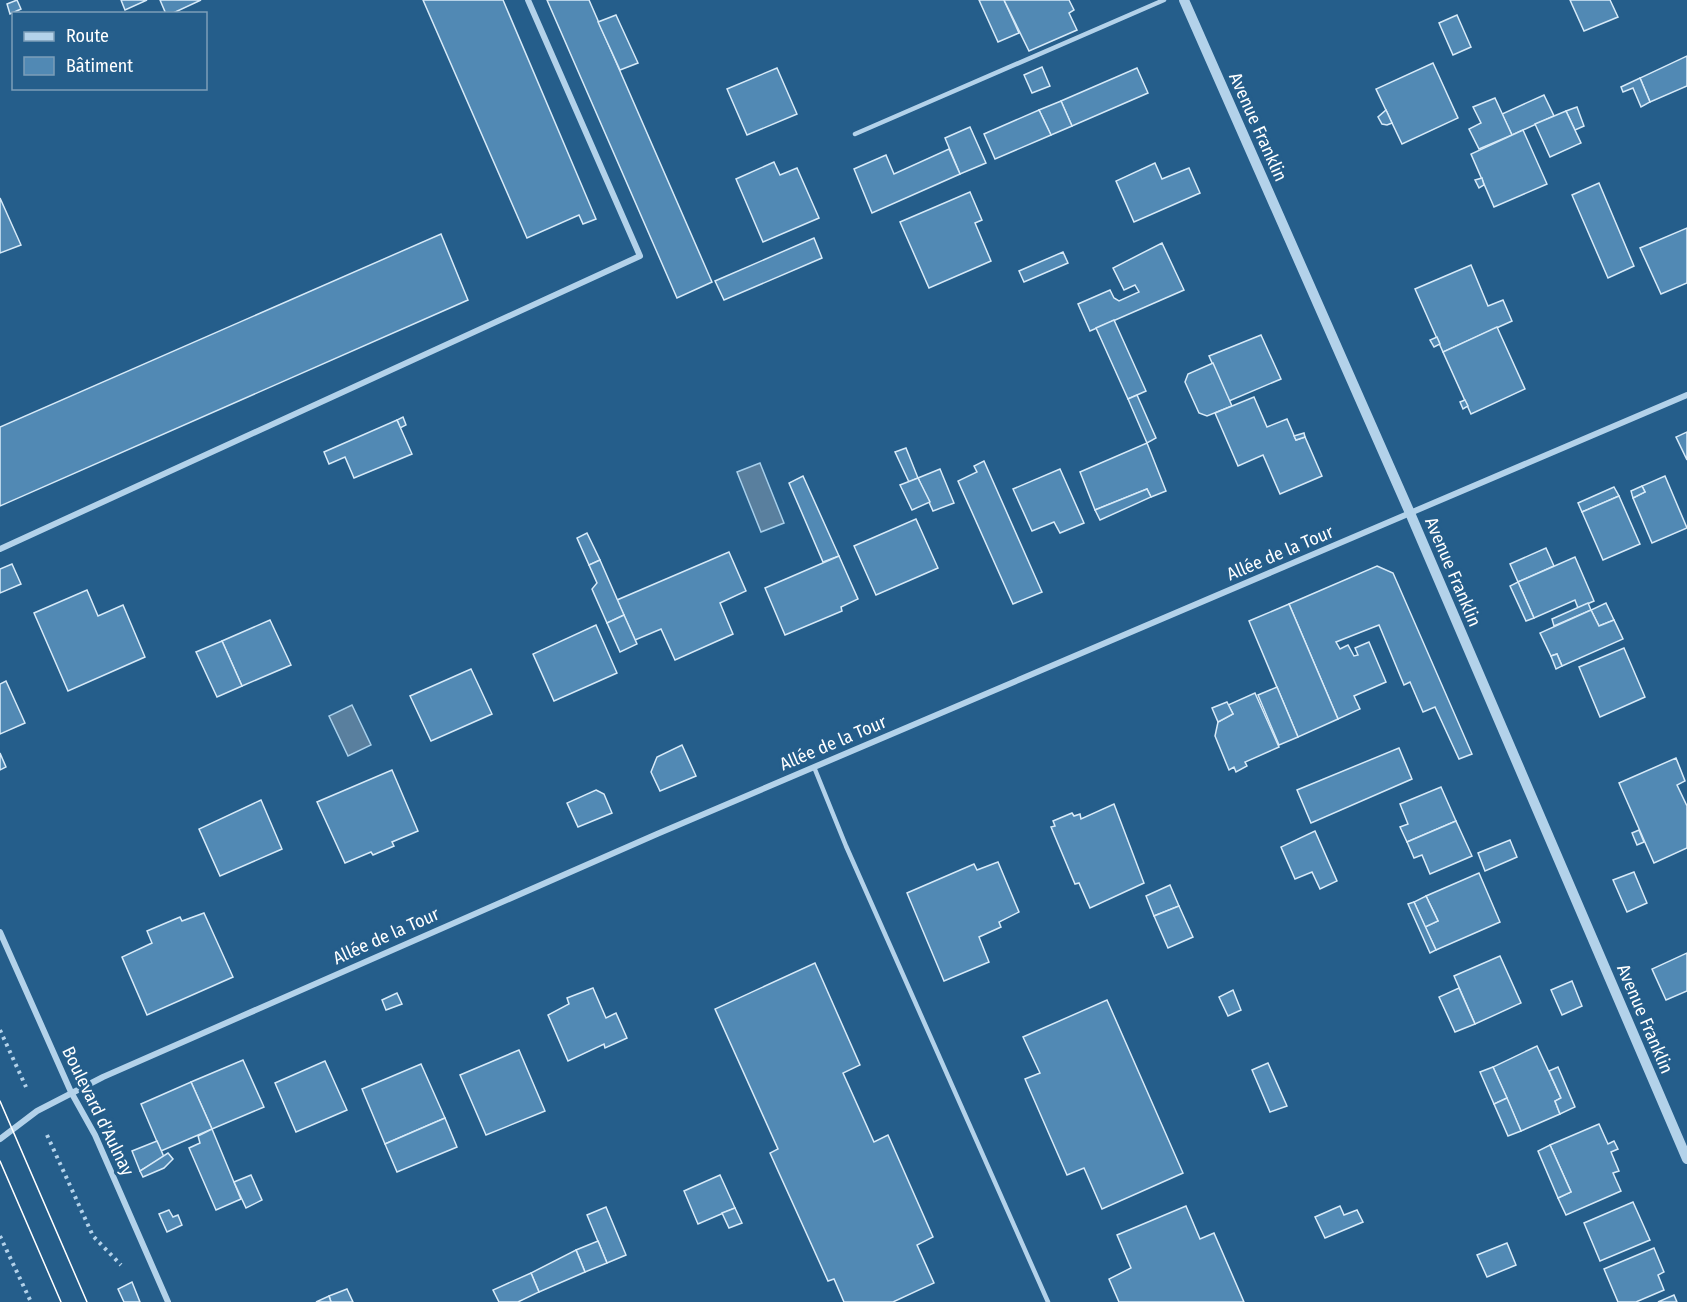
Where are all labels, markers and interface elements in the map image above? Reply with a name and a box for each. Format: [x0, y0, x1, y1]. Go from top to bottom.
legend [12, 12, 207, 90]
text: Route [66, 25, 109, 47]
text: Bâtiment [66, 55, 133, 77]
street label: Avenue Franklin [1224, 69, 1292, 185]
street label: Avenue Franklin [1420, 514, 1486, 630]
street label: Allée de la Tour [1223, 520, 1337, 585]
street label: Allée de la Tour [776, 710, 890, 775]
street label: Allée de la Tour [330, 902, 443, 969]
street label: Avenue Franklin [1612, 961, 1678, 1077]
street label: Boulevard d'Aulnay [57, 1043, 139, 1179]

